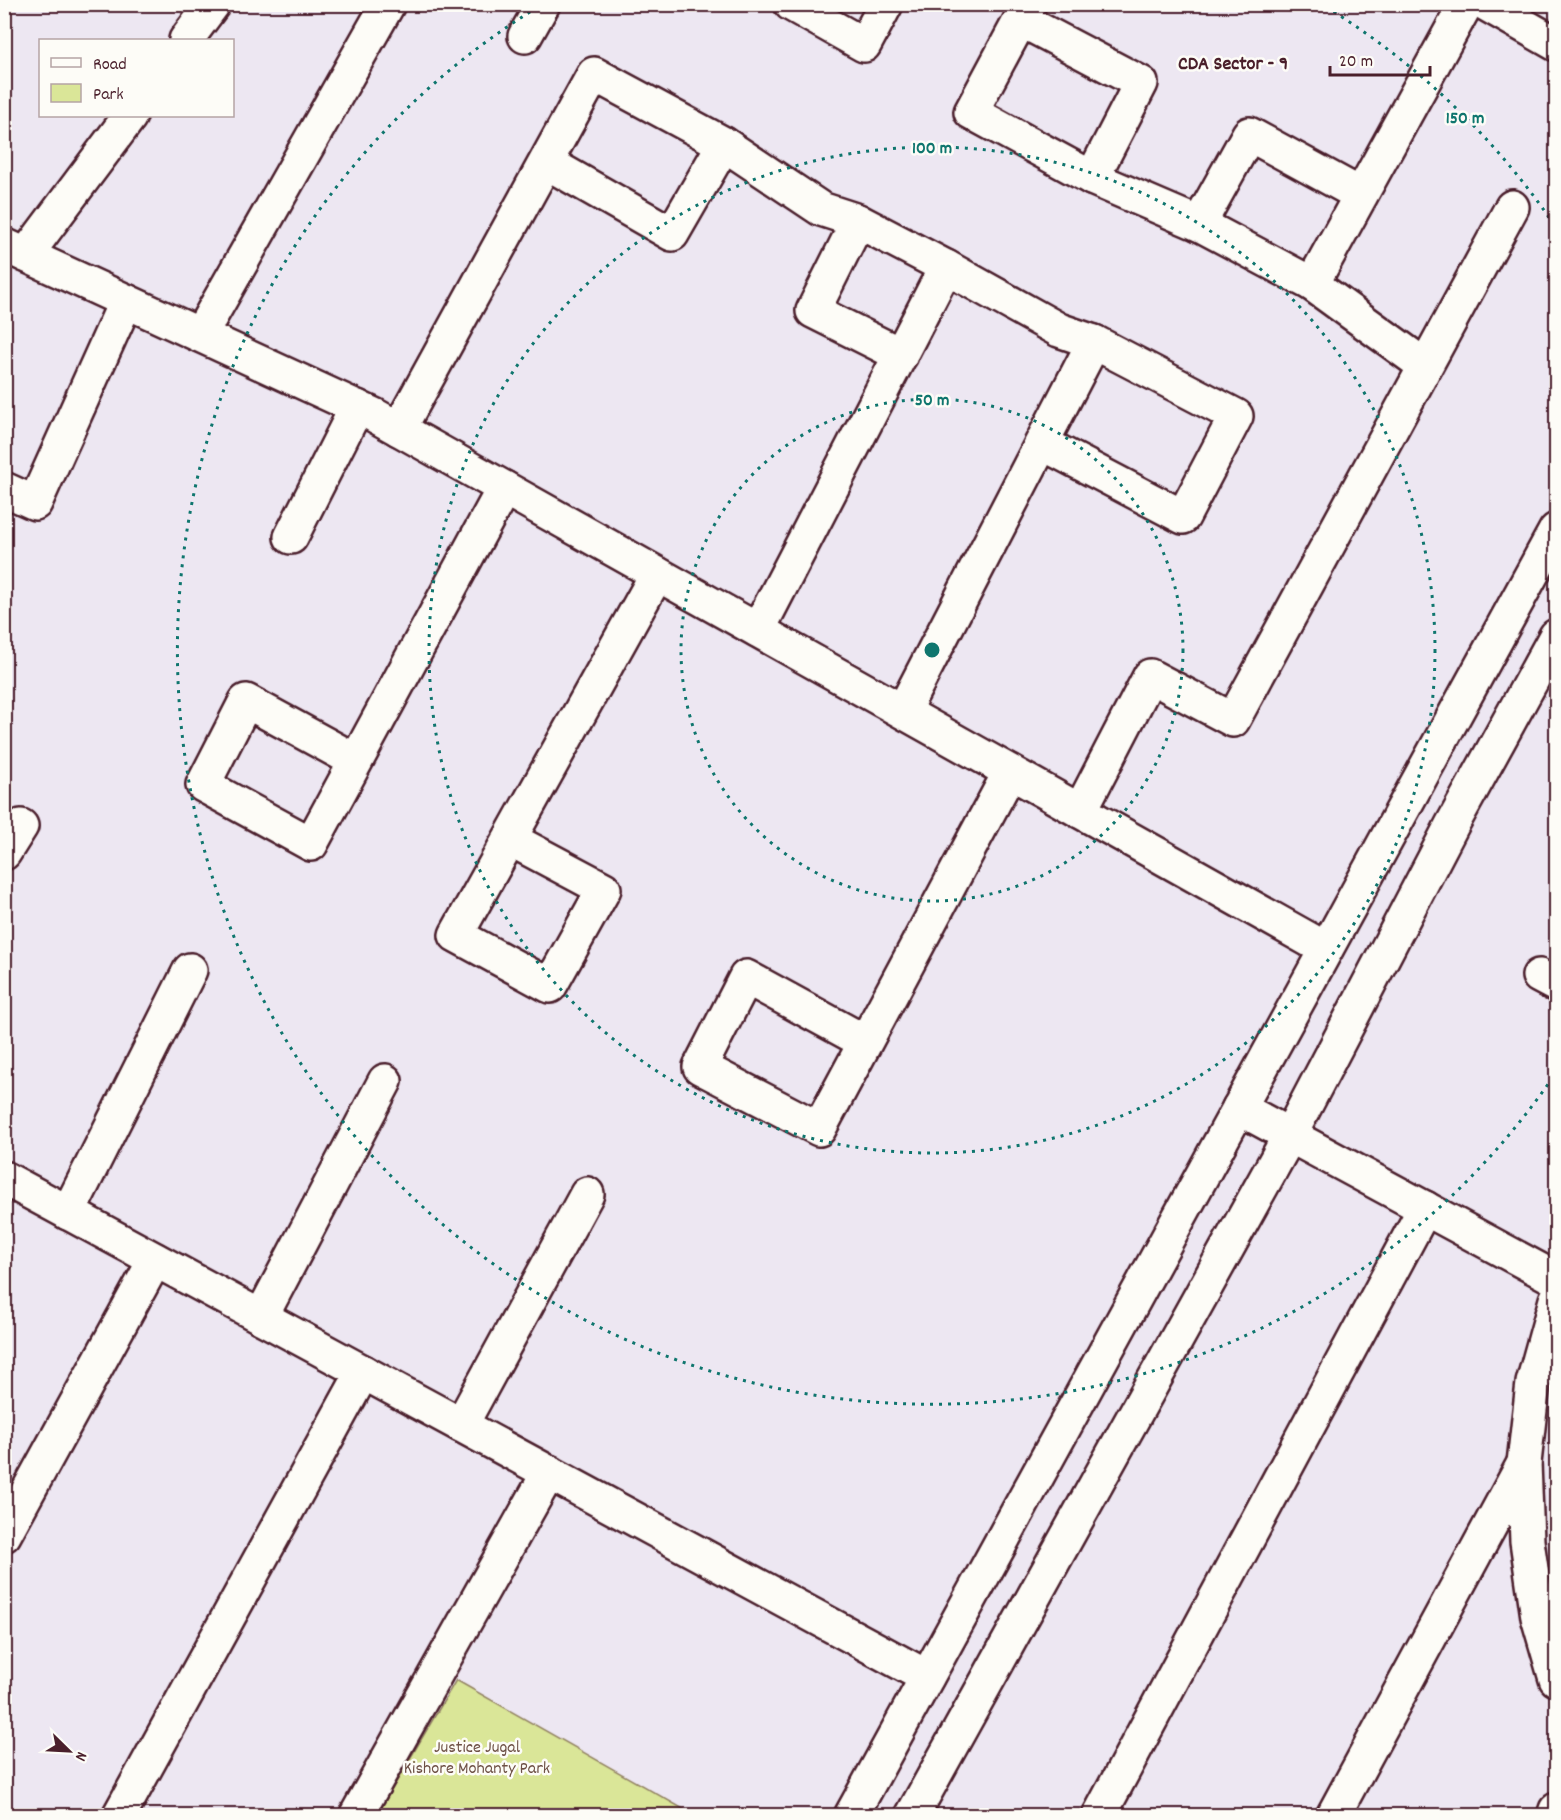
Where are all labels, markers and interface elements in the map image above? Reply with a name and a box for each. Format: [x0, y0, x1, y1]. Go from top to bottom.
legend [39, 39, 234, 117]
scale bar [1330, 39, 1430, 77]
text: 20 m [1339, 50, 1373, 75]
district label: CDA Sector - 9 [1178, 51, 1288, 79]
text: Road [93, 53, 127, 78]
text: Park [93, 83, 124, 108]
text: 150 m [1446, 107, 1484, 132]
text: 100 m [912, 137, 952, 162]
text: 50 m [915, 389, 949, 414]
centre of rings [922, 640, 942, 660]
north arrow [39, 1721, 99, 1781]
park label: Justice Jugal Kishore Mohanty Park [404, 1736, 550, 1782]
text: N [68, 1748, 93, 1764]

